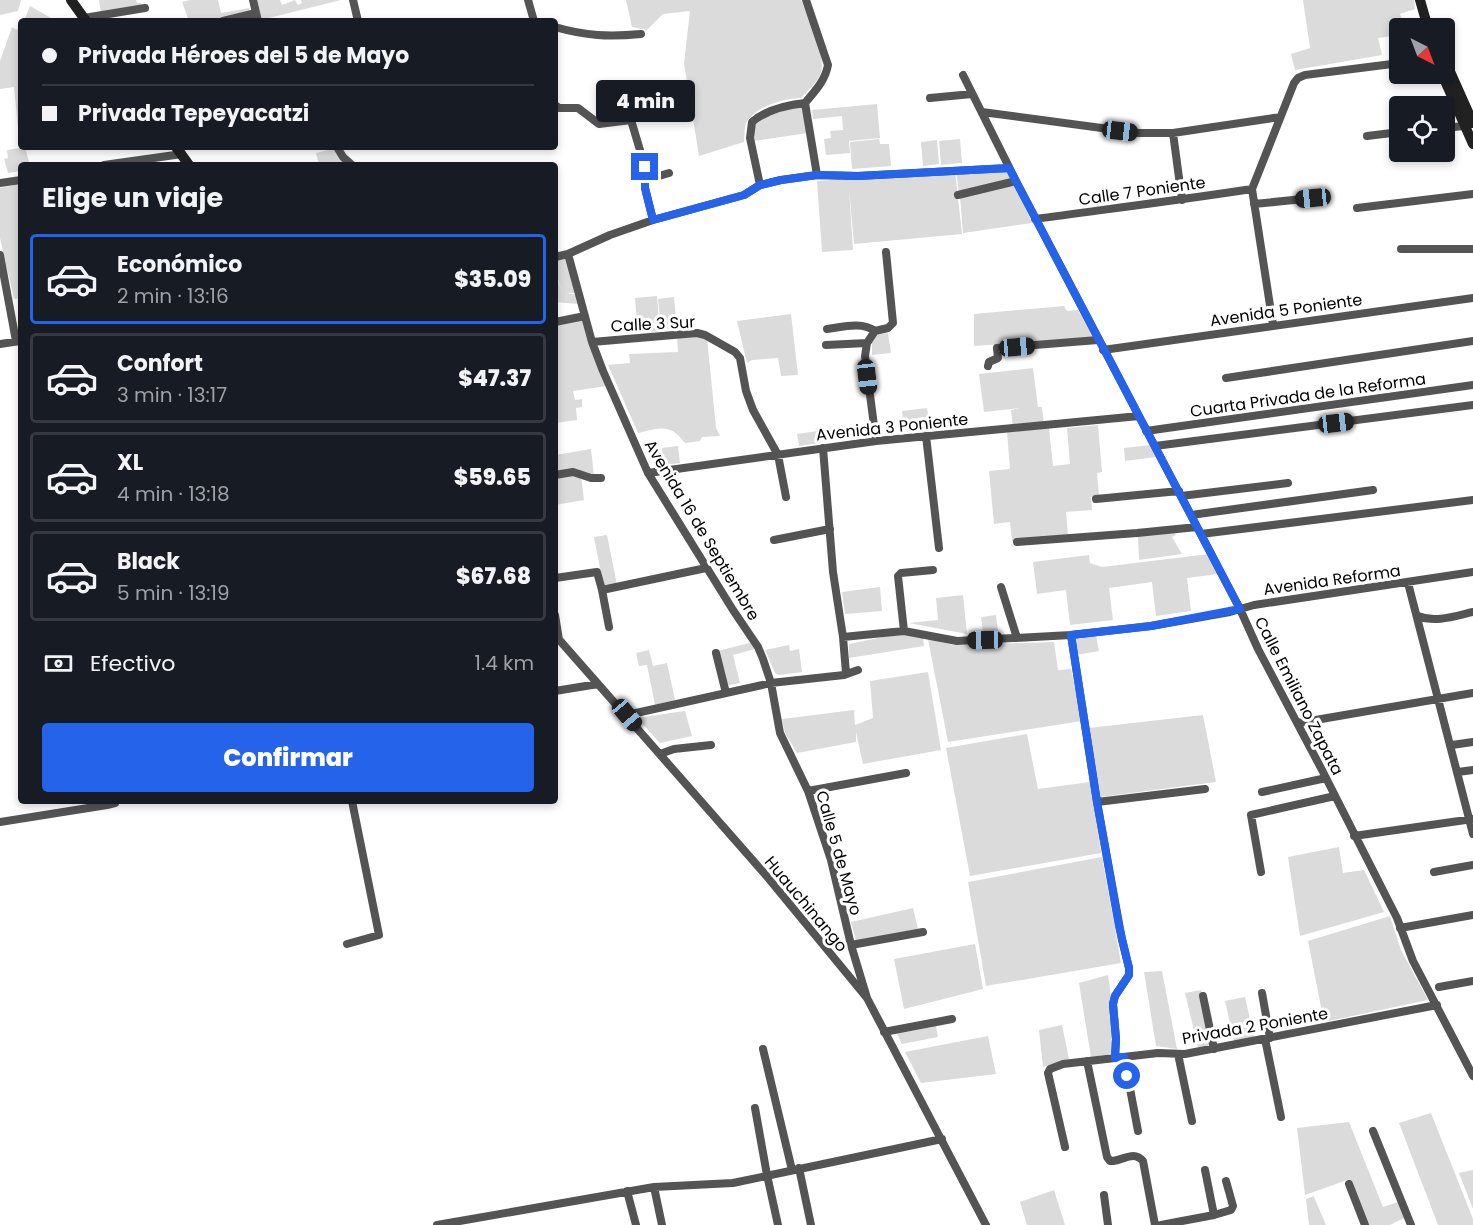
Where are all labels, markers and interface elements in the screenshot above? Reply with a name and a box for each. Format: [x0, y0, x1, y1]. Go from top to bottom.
north arrow [1389, 18, 1455, 84]
map controls [1389, 18, 1455, 162]
text: Privada Héroes del 5 de Mayo [78, 40, 409, 71]
callout: 4 min [596, 80, 694, 122]
text: 4 min [616, 87, 675, 115]
button: locate [1389, 96, 1455, 162]
text: Privada Tepeyacatzi [78, 98, 309, 129]
car [1101, 120, 1139, 142]
route end [631, 153, 658, 180]
street label: Calle 7 Poniente [1077, 171, 1207, 211]
text: Elige un viaje [42, 179, 223, 216]
car [1294, 187, 1332, 209]
text: Económico [117, 249, 242, 280]
icon: car [45, 252, 99, 306]
text: $35.09 [454, 264, 531, 295]
text: 2 min · 13:16 [117, 282, 229, 310]
street label: Avenida 5 Poniente [1208, 288, 1364, 332]
street label: Calle 3 Sur [610, 310, 696, 338]
car [998, 336, 1036, 358]
text: Confort [117, 348, 203, 379]
icon: car [45, 351, 99, 405]
car [856, 358, 878, 396]
text: $47.37 [458, 363, 531, 394]
street label: Cuarta Privada de la Reforma [1189, 367, 1427, 423]
text: 3 min · 13:17 [117, 381, 227, 409]
street label: Avenida 3 Poniente [815, 408, 969, 446]
car [1317, 412, 1355, 434]
street label: Avenida 16 de Septiembre [639, 435, 765, 625]
text: XL [117, 447, 143, 478]
icon: car [45, 450, 99, 504]
text: $59.65 [454, 462, 531, 493]
text: 4 min · 13:18 [117, 480, 230, 508]
text: Black [117, 546, 180, 577]
icon: car [45, 549, 99, 603]
street label: Avenida Reforma [1262, 559, 1402, 601]
text: $67.68 [456, 561, 531, 592]
text: 5 min · 13:19 [117, 579, 230, 607]
street label: Calle Emiliano Zapata [1249, 613, 1349, 779]
car [967, 631, 1003, 649]
icon: cash [42, 647, 75, 680]
text: Efectivo [90, 648, 175, 679]
text: 1.4 km [475, 649, 534, 677]
car [609, 695, 645, 735]
button: Confirmar [42, 723, 534, 792]
street label: Calle 5 de Mayo [810, 788, 868, 918]
street label: Huauchinango [759, 851, 853, 957]
street label: Privada 2 Poniente [1180, 1002, 1330, 1050]
route start [1113, 1062, 1140, 1089]

